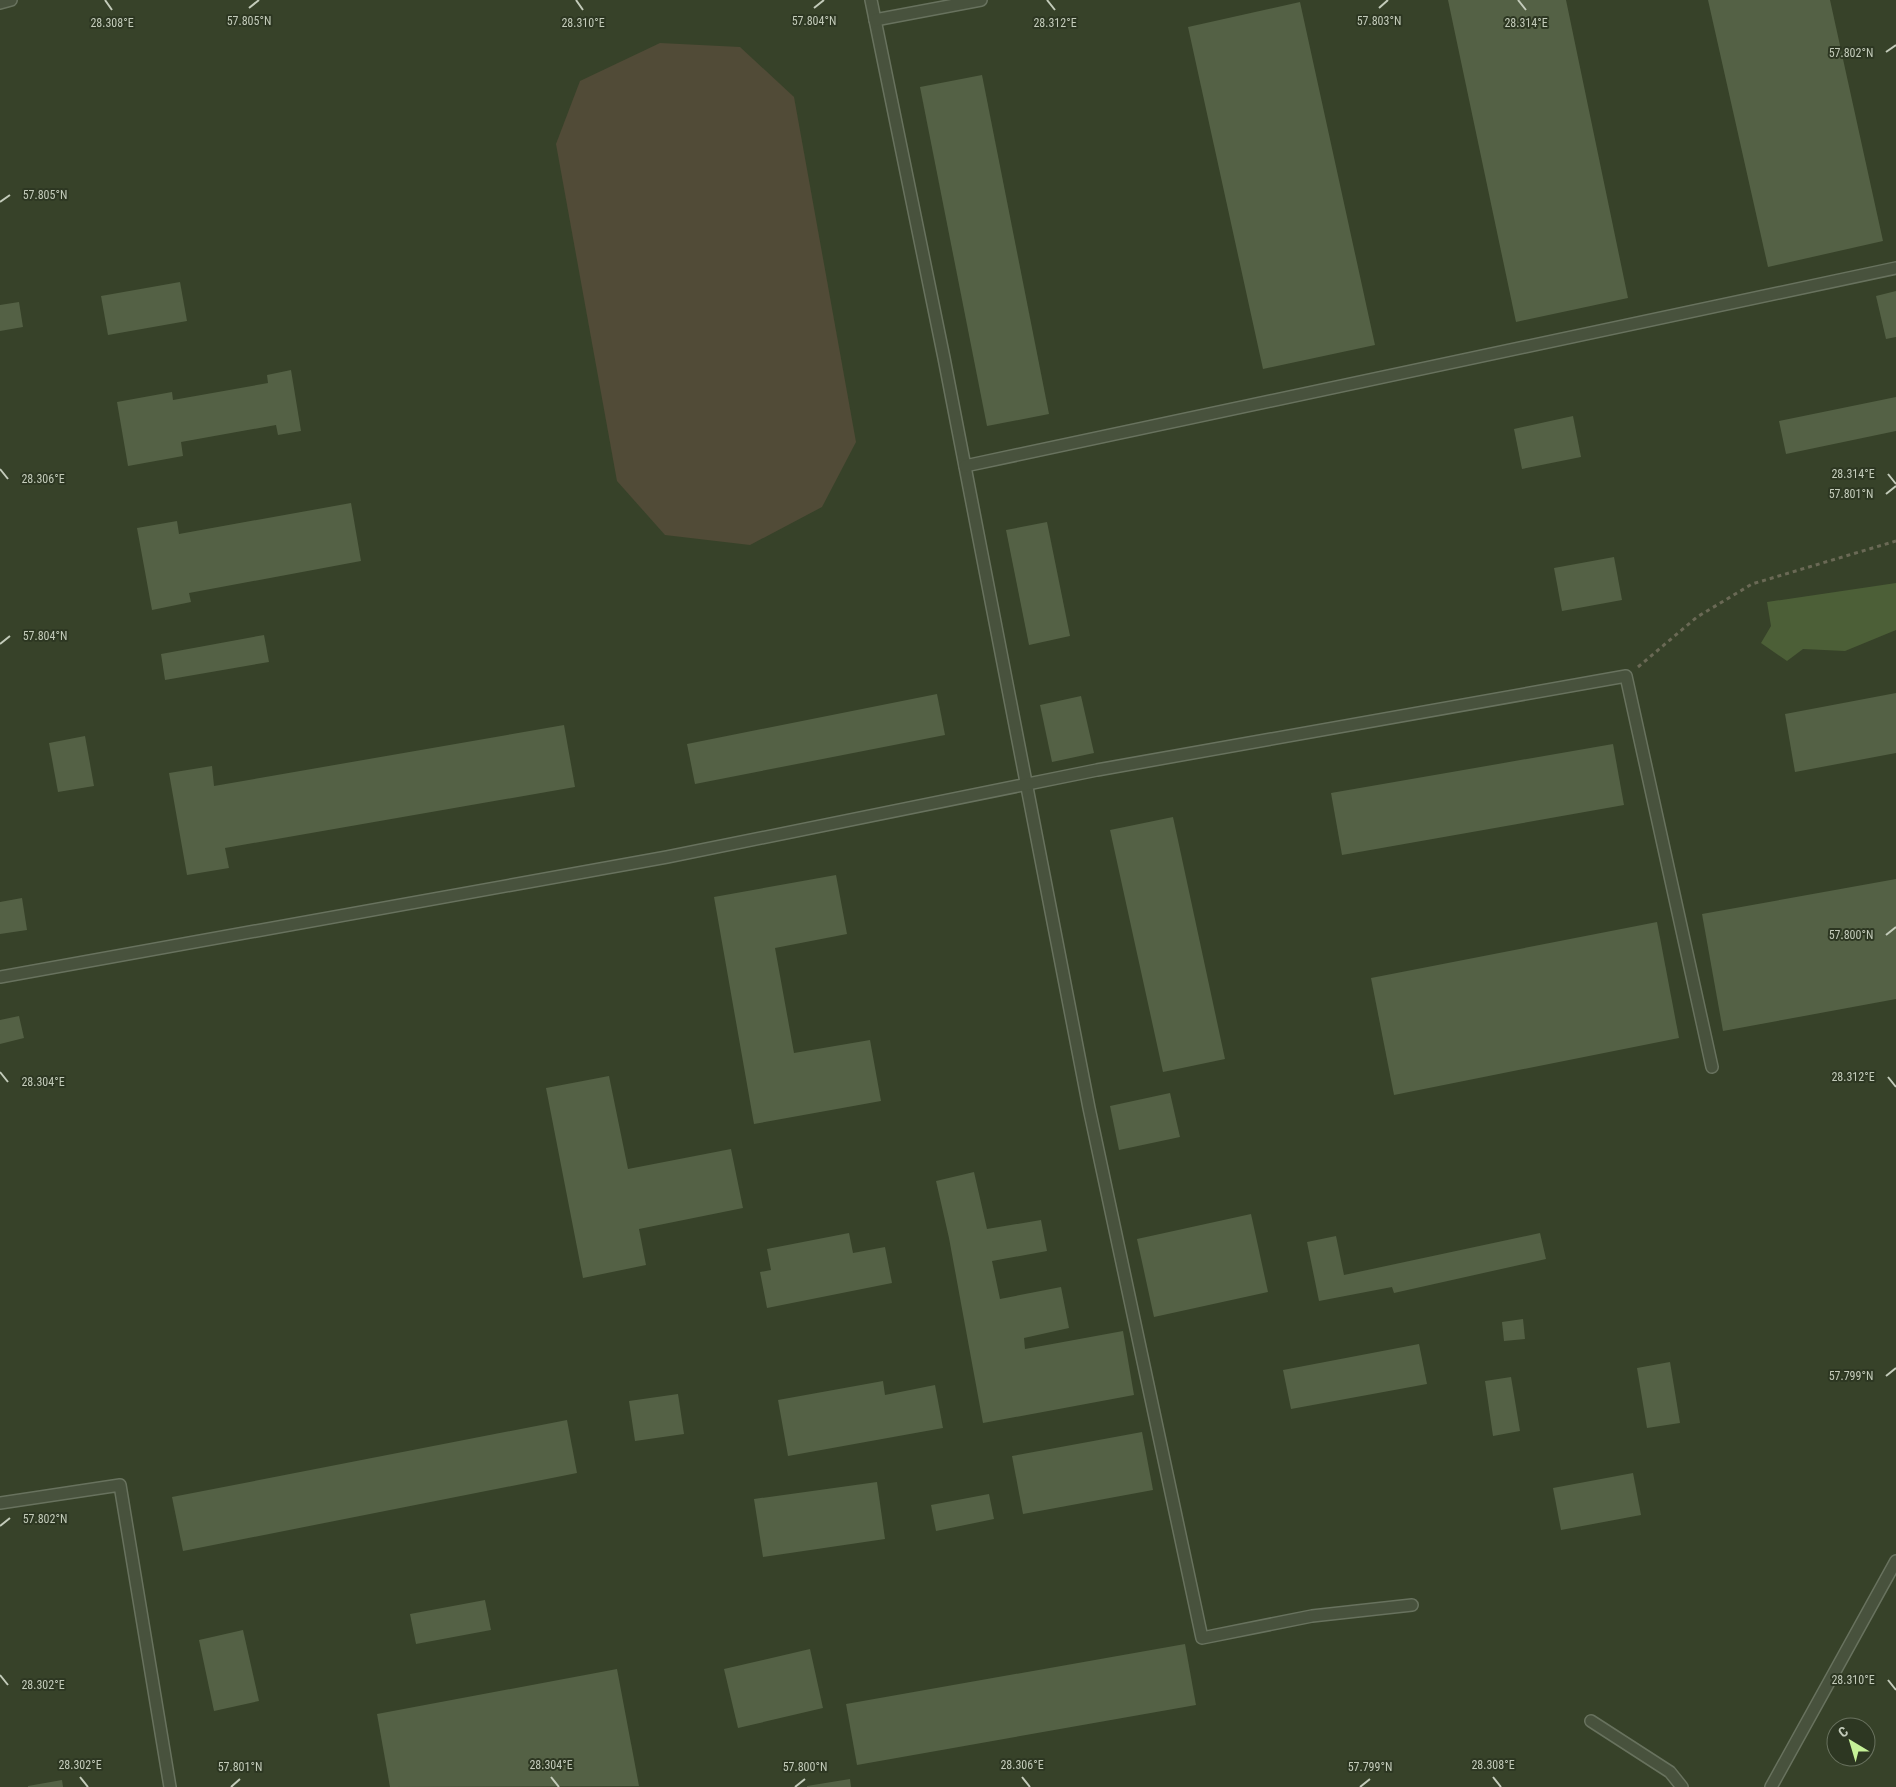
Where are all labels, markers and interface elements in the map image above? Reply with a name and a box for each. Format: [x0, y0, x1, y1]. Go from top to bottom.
text: 57.805°N [227, 14, 271, 28]
text: 57.804°N [792, 14, 836, 28]
text: 57.803°N [1357, 14, 1401, 28]
text: 28.308°E [90, 16, 134, 30]
text: 28.310°E [561, 16, 605, 30]
text: 28.312°E [1033, 16, 1077, 30]
text: 28.314°E [1504, 16, 1548, 30]
text: 57.802°N [1829, 46, 1873, 60]
text: 57.805°N [23, 188, 67, 202]
text: 28.314°E [1831, 467, 1875, 481]
text: 28.306°E [21, 472, 65, 486]
text: 57.801°N [1829, 487, 1873, 501]
text: 57.804°N [23, 629, 67, 643]
text: 57.800°N [1829, 928, 1873, 942]
text: 28.312°E [1831, 1070, 1875, 1084]
text: 28.304°E [21, 1075, 65, 1089]
text: 57.799°N [1829, 1369, 1873, 1383]
text: 57.802°N [23, 1512, 67, 1526]
text: 28.310°E [1831, 1673, 1875, 1687]
text: 28.302°E [21, 1678, 65, 1692]
north arrow [1826, 1717, 1876, 1767]
text: С [1835, 1723, 1851, 1741]
text: 28.302°E [58, 1758, 102, 1772]
text: 28.304°E [529, 1758, 573, 1772]
text: 28.306°E [1000, 1758, 1044, 1772]
text: 28.308°E [1471, 1758, 1515, 1772]
text: 57.801°N [218, 1760, 262, 1774]
text: 57.800°N [783, 1760, 827, 1774]
text: 57.799°N [1348, 1760, 1392, 1774]

